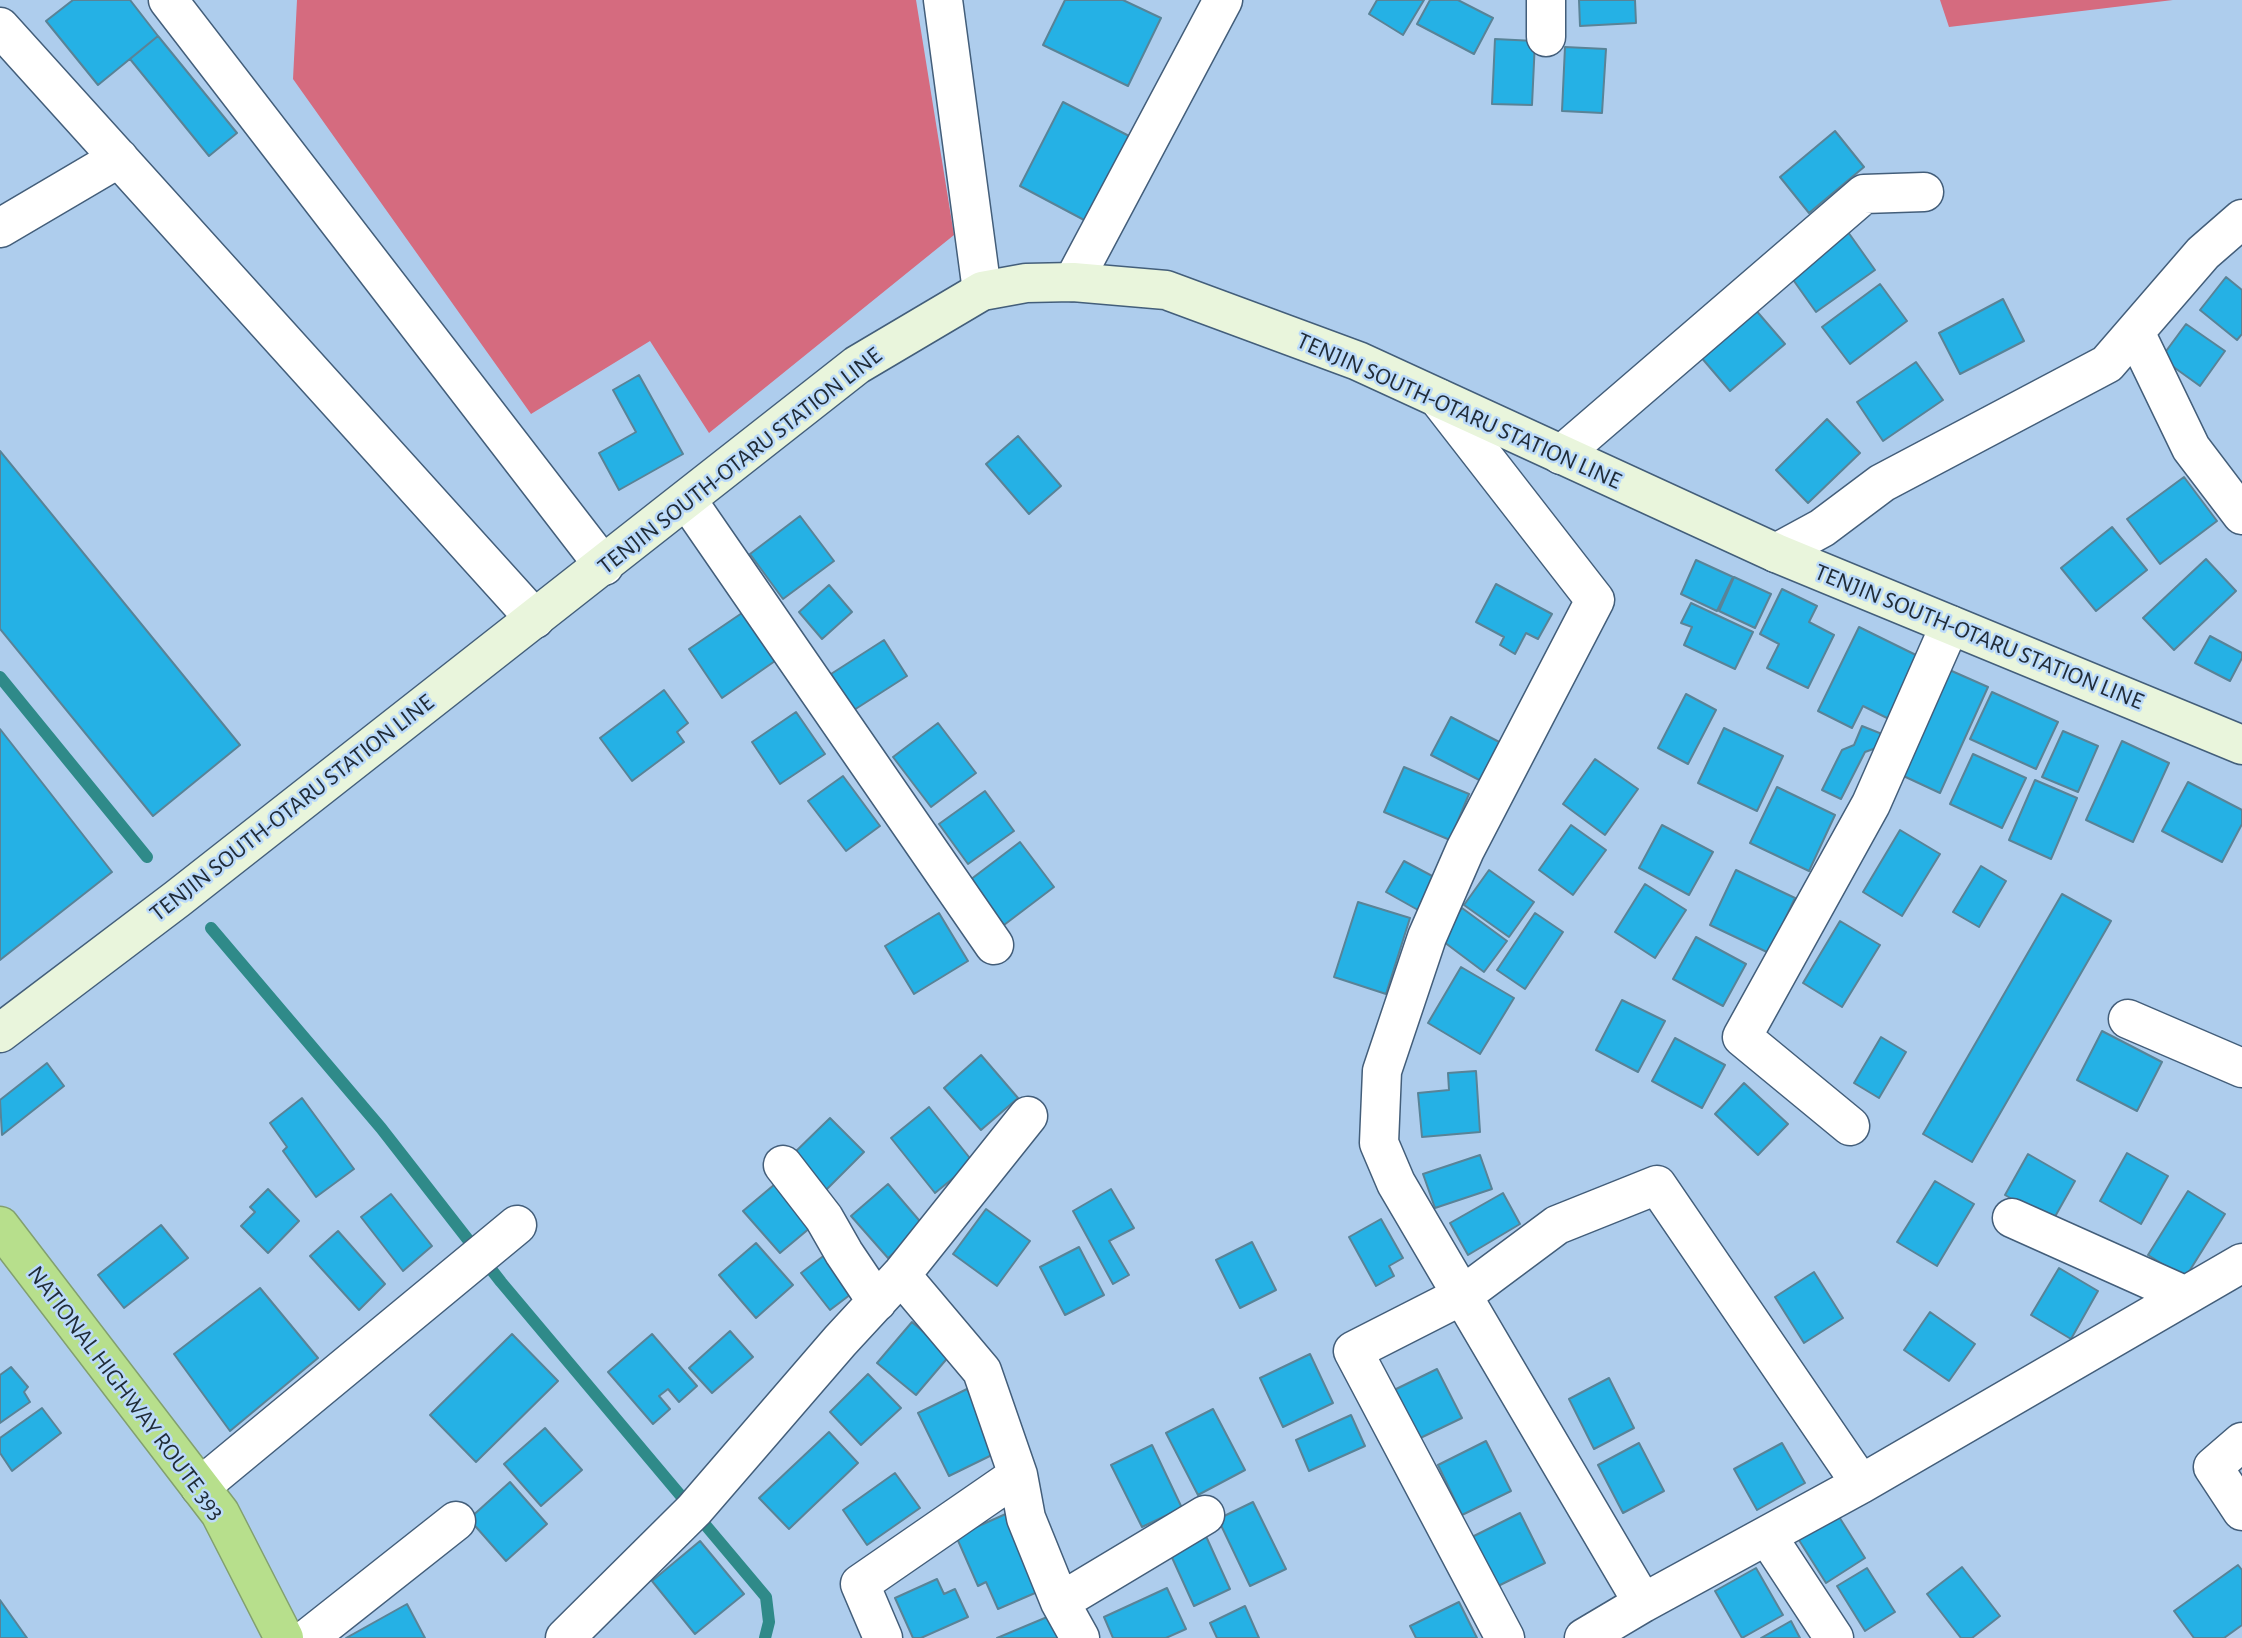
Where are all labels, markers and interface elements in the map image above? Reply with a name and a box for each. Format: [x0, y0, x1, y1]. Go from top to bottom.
street label: TENJIN SOUTH-OTARU STATION LINE [1292, 326, 1626, 496]
street label: TENJIN SOUTH-OTARU STATION LINE [592, 341, 888, 581]
street label: TENJIN SOUTH-OTARU STATION LINE [1810, 558, 2148, 716]
street label: TENJIN SOUTH-OTARU STATION LINE [144, 688, 440, 928]
street label: NATIONAL HIGHWAY ROUTE 393 [21, 1260, 231, 1526]

